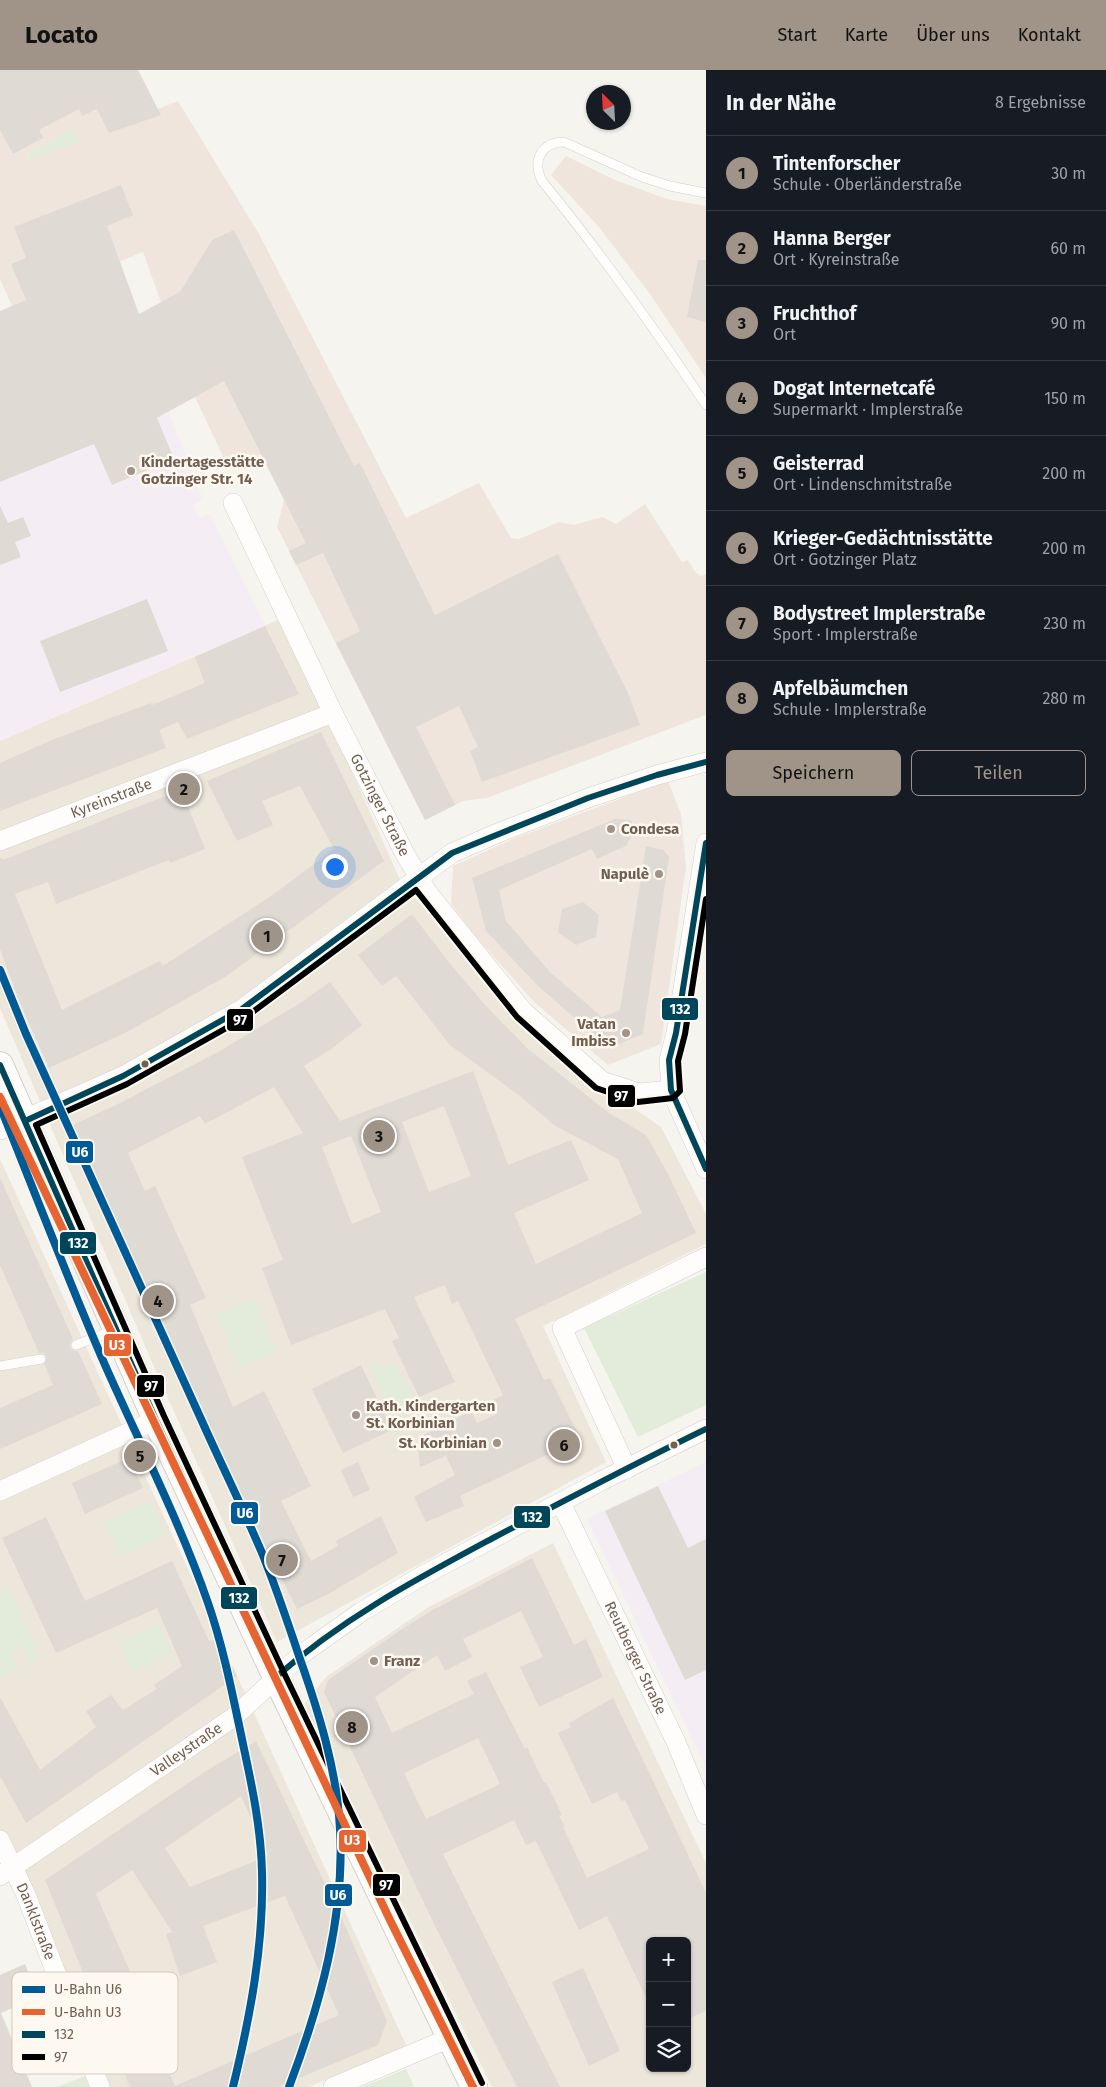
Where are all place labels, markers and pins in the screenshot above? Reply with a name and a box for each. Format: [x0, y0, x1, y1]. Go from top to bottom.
place label: Kindertagesstätte Gotzinger Str. 14 [141, 453, 264, 488]
marker: Kindertagesstätte Gotzinger Str. 14 [125, 465, 137, 477]
pin: 2 [168, 770, 200, 808]
place label: Condesa [621, 820, 679, 838]
marker: Condesa [605, 823, 617, 835]
place label: Napulè [601, 865, 649, 883]
marker: Napulè [653, 868, 665, 880]
pin: 1 [251, 917, 283, 955]
place label: Vatan Imbiss [571, 1015, 616, 1050]
marker: Vatan Imbiss [620, 1027, 632, 1039]
unlabelled marker [140, 1059, 150, 1069]
pin: 3 [363, 1117, 395, 1155]
pin: 4 [142, 1282, 174, 1320]
place label: Kath. Kindergarten St. Korbinian [366, 1397, 495, 1432]
marker: Kath. Kindergarten St. Korbinian [350, 1409, 362, 1421]
pin: 6 [548, 1426, 580, 1464]
place label: St. Korbinian [398, 1434, 487, 1452]
pin: 5 [124, 1437, 156, 1475]
marker: St. Korbinian [491, 1437, 503, 1449]
unlabelled marker [669, 1440, 679, 1450]
pin: 7 [266, 1541, 298, 1579]
place label: Franz [384, 1652, 420, 1670]
marker: Franz [368, 1655, 380, 1667]
pin: 8 [336, 1708, 368, 1746]

